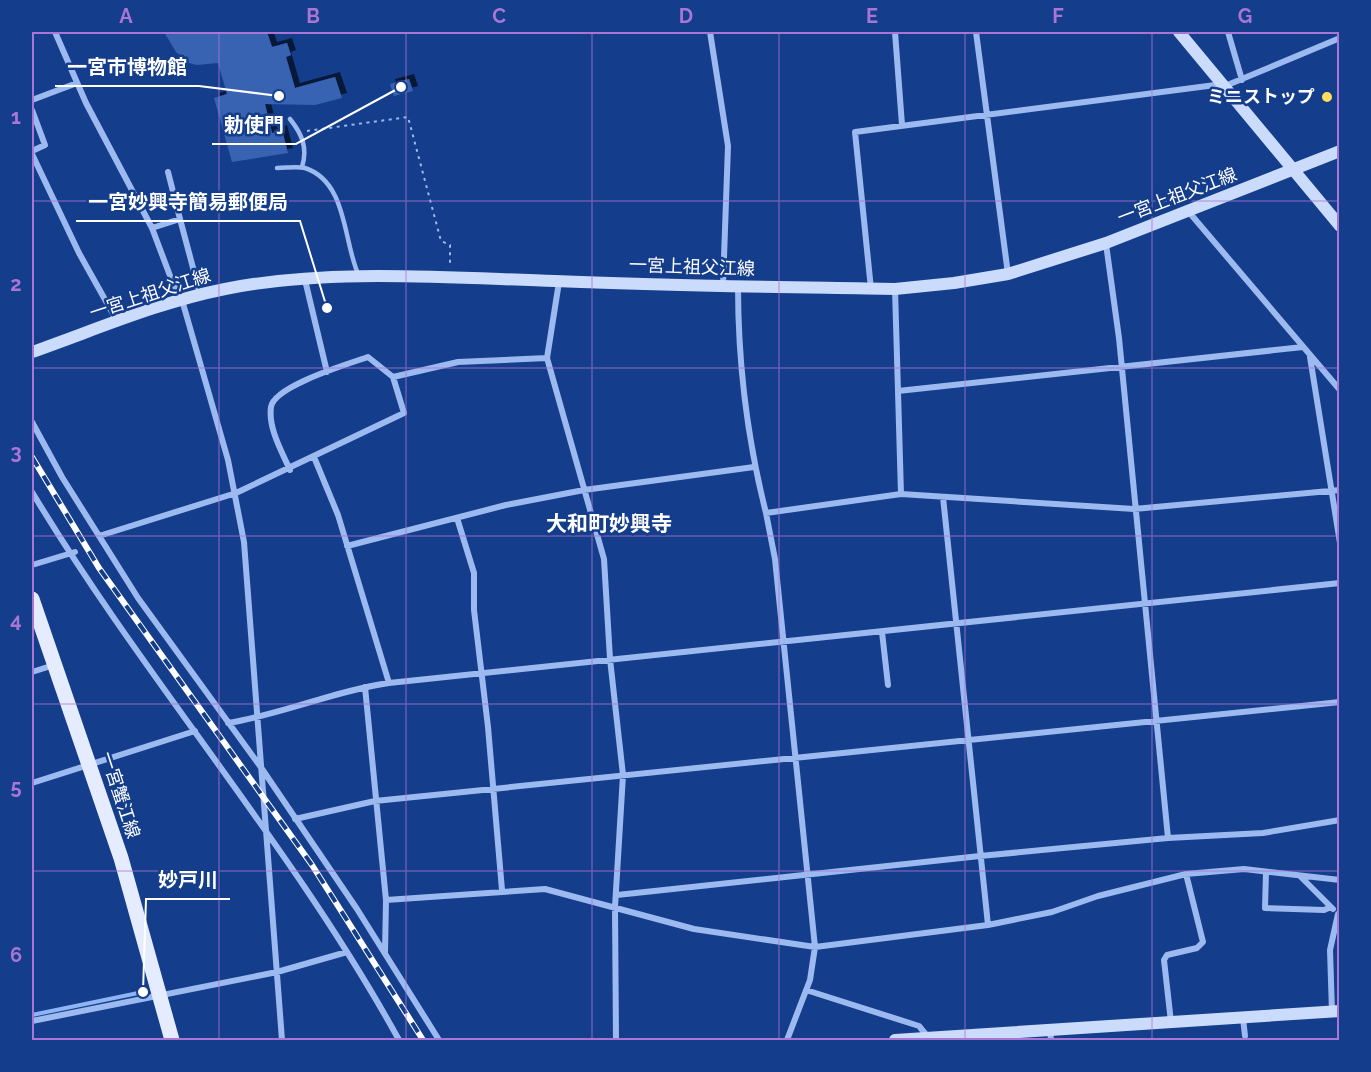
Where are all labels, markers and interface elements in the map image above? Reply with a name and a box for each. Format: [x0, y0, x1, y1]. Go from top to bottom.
text: A [119, 4, 133, 28]
text: B [306, 4, 320, 28]
text: C [492, 4, 506, 28]
text: D [679, 4, 693, 28]
text: E [866, 4, 878, 28]
text: F [1052, 4, 1064, 28]
text: G [1238, 4, 1252, 28]
callout: 一宮市博物館 [55, 48, 199, 86]
text: 一宮市博物館 [67, 55, 187, 79]
place label: ミニストップ [1207, 86, 1315, 107]
marker: ミニストップ [1320, 90, 1334, 104]
text: 1 [11, 105, 21, 129]
callout: 勅使門 [212, 106, 296, 144]
text: 勅使門 [224, 113, 284, 137]
street label: 一宮上祖父江線 [1114, 163, 1239, 228]
callout: 一宮妙興寺簡易郵便局 [76, 183, 300, 221]
text: 一宮妙興寺簡易郵便局 [88, 190, 288, 214]
street label: 一宮上祖父江線 [629, 254, 755, 279]
street label: 一宮上祖父江線 [87, 264, 213, 323]
text: 2 [10, 272, 22, 296]
text: 3 [10, 440, 22, 464]
district label: 大和町妙興寺 [546, 511, 672, 536]
text: 4 [10, 608, 22, 632]
street label: 一宮蟹江線 [97, 749, 144, 841]
text: 5 [10, 775, 22, 799]
callout: 妙戸川 [146, 861, 230, 899]
text: 妙戸川 [158, 868, 218, 892]
text: 6 [10, 943, 22, 967]

